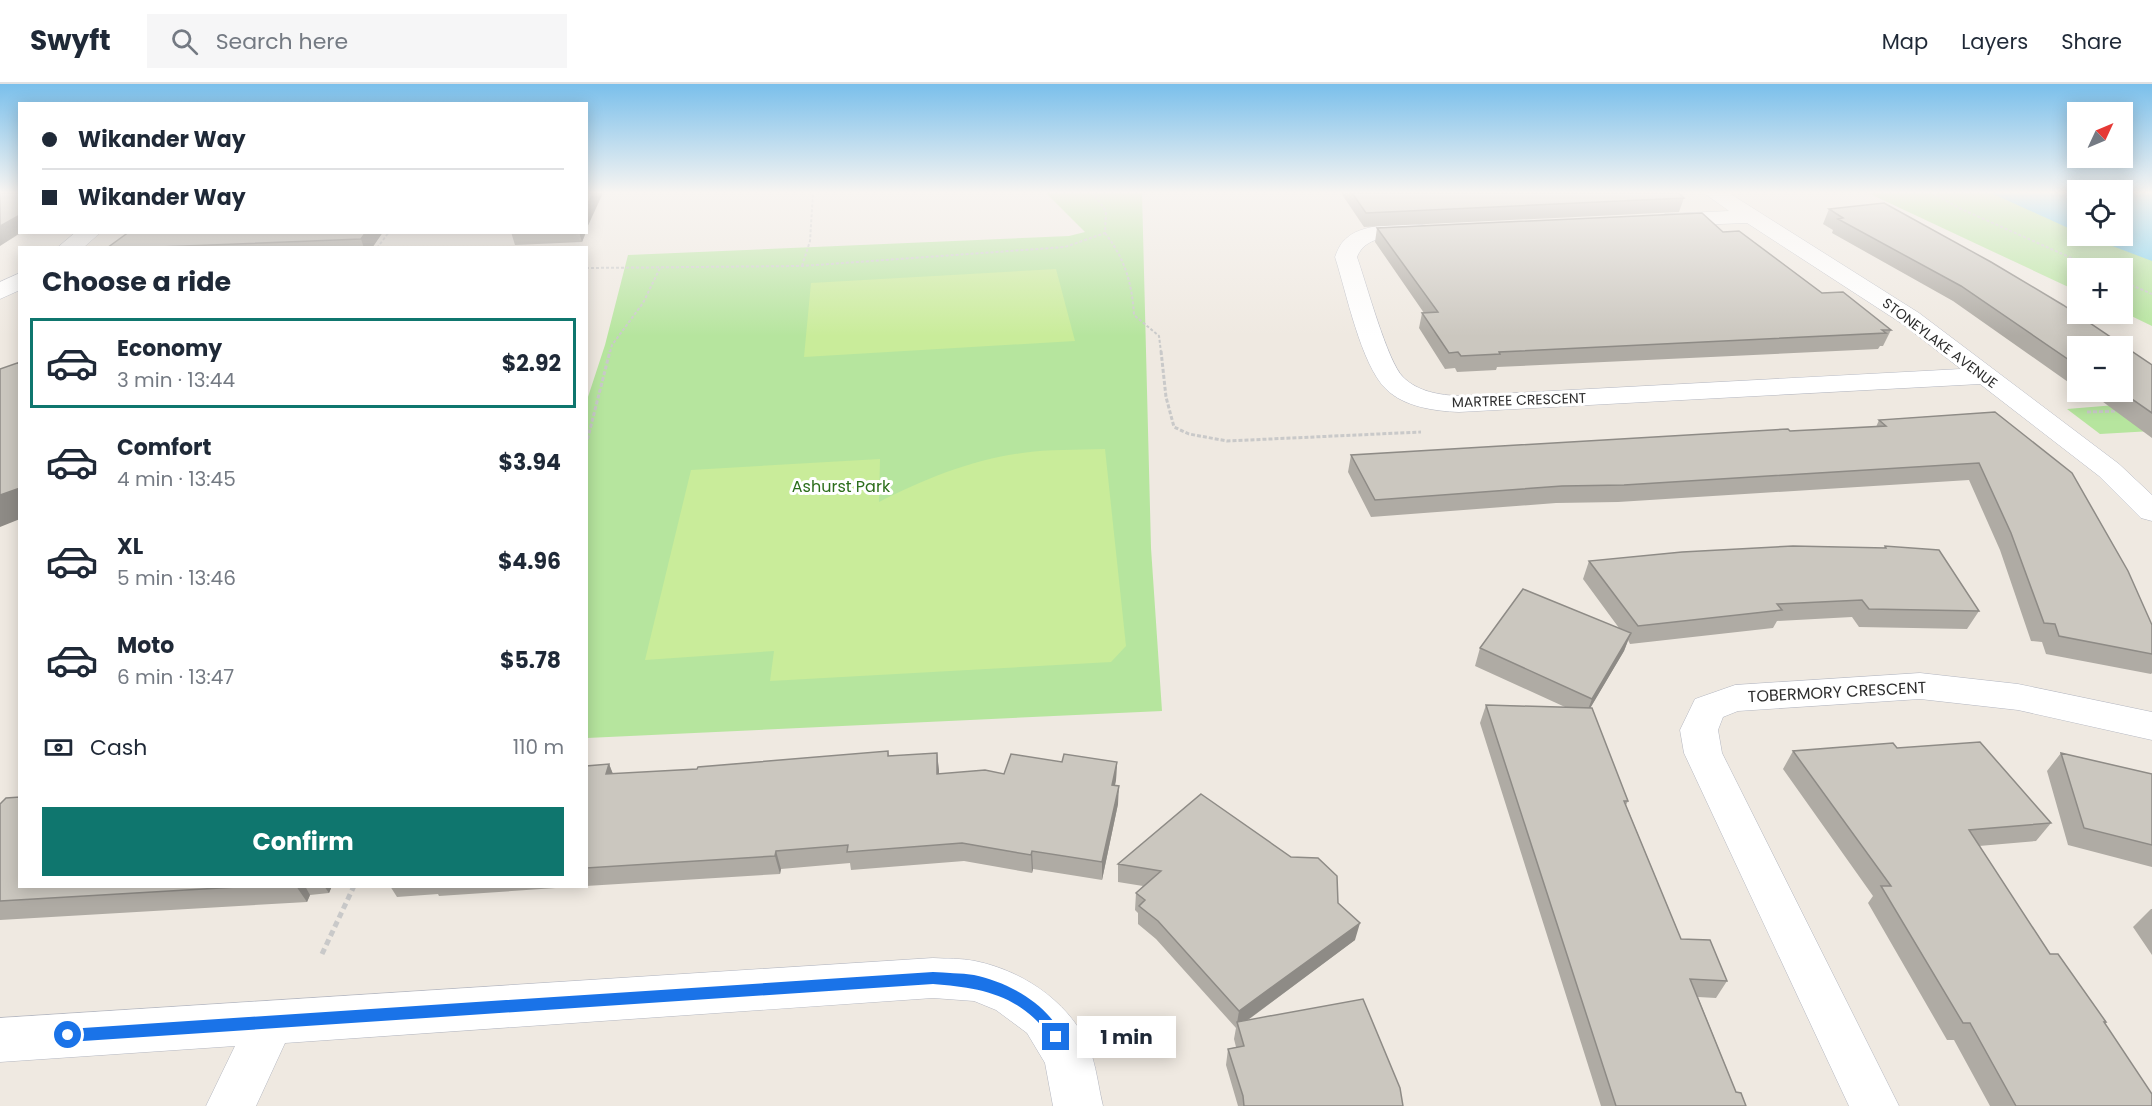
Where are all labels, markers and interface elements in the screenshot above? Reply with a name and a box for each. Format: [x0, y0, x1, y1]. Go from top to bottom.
search box [147, 14, 567, 68]
text: Swyft [30, 21, 111, 60]
icon: search [168, 25, 201, 58]
text: Search here [216, 26, 348, 57]
text: Map [1882, 27, 1928, 56]
text: Layers [1961, 27, 2028, 56]
text: Share [2061, 27, 2122, 56]
north arrow [2067, 102, 2133, 168]
map controls [2067, 102, 2133, 402]
text: Wikander Way [78, 124, 246, 155]
button: locate [2067, 180, 2133, 246]
text: Wikander Way [78, 182, 246, 213]
button: + [2067, 258, 2133, 324]
text: Choose a ride [42, 263, 231, 300]
street label: STONEYLAKE AVENUE [1878, 293, 2002, 393]
text: Economy [117, 333, 222, 364]
icon: car [45, 336, 99, 390]
button: − [2067, 336, 2133, 402]
text: $2.92 [502, 348, 561, 379]
text: 3 min · 13:44 [117, 366, 235, 394]
street label: MARTREE CRESCENT [1452, 388, 1587, 412]
text: Comfort [117, 432, 211, 463]
icon: car [45, 435, 99, 489]
text: $3.94 [499, 447, 561, 478]
text: 4 min · 13:45 [117, 465, 236, 493]
park label: Ashurst Park [792, 475, 891, 498]
text: XL [117, 531, 143, 562]
icon: car [45, 534, 99, 588]
text: $4.96 [498, 546, 561, 577]
text: 5 min · 13:46 [117, 564, 236, 592]
text: Moto [117, 630, 174, 661]
icon: car [45, 633, 99, 687]
text: $5.78 [500, 645, 561, 676]
text: 6 min · 13:47 [117, 663, 234, 691]
street label: TOBERMORY CRESCENT [1747, 676, 1927, 708]
icon: cash [42, 731, 75, 764]
text: Cash [90, 732, 147, 763]
text: 110 m [513, 733, 564, 761]
button: Confirm [42, 807, 564, 876]
callout: 1 min [1077, 1016, 1176, 1058]
route start [54, 1021, 81, 1048]
route end [1042, 1023, 1069, 1050]
text: 1 min [1100, 1023, 1153, 1051]

